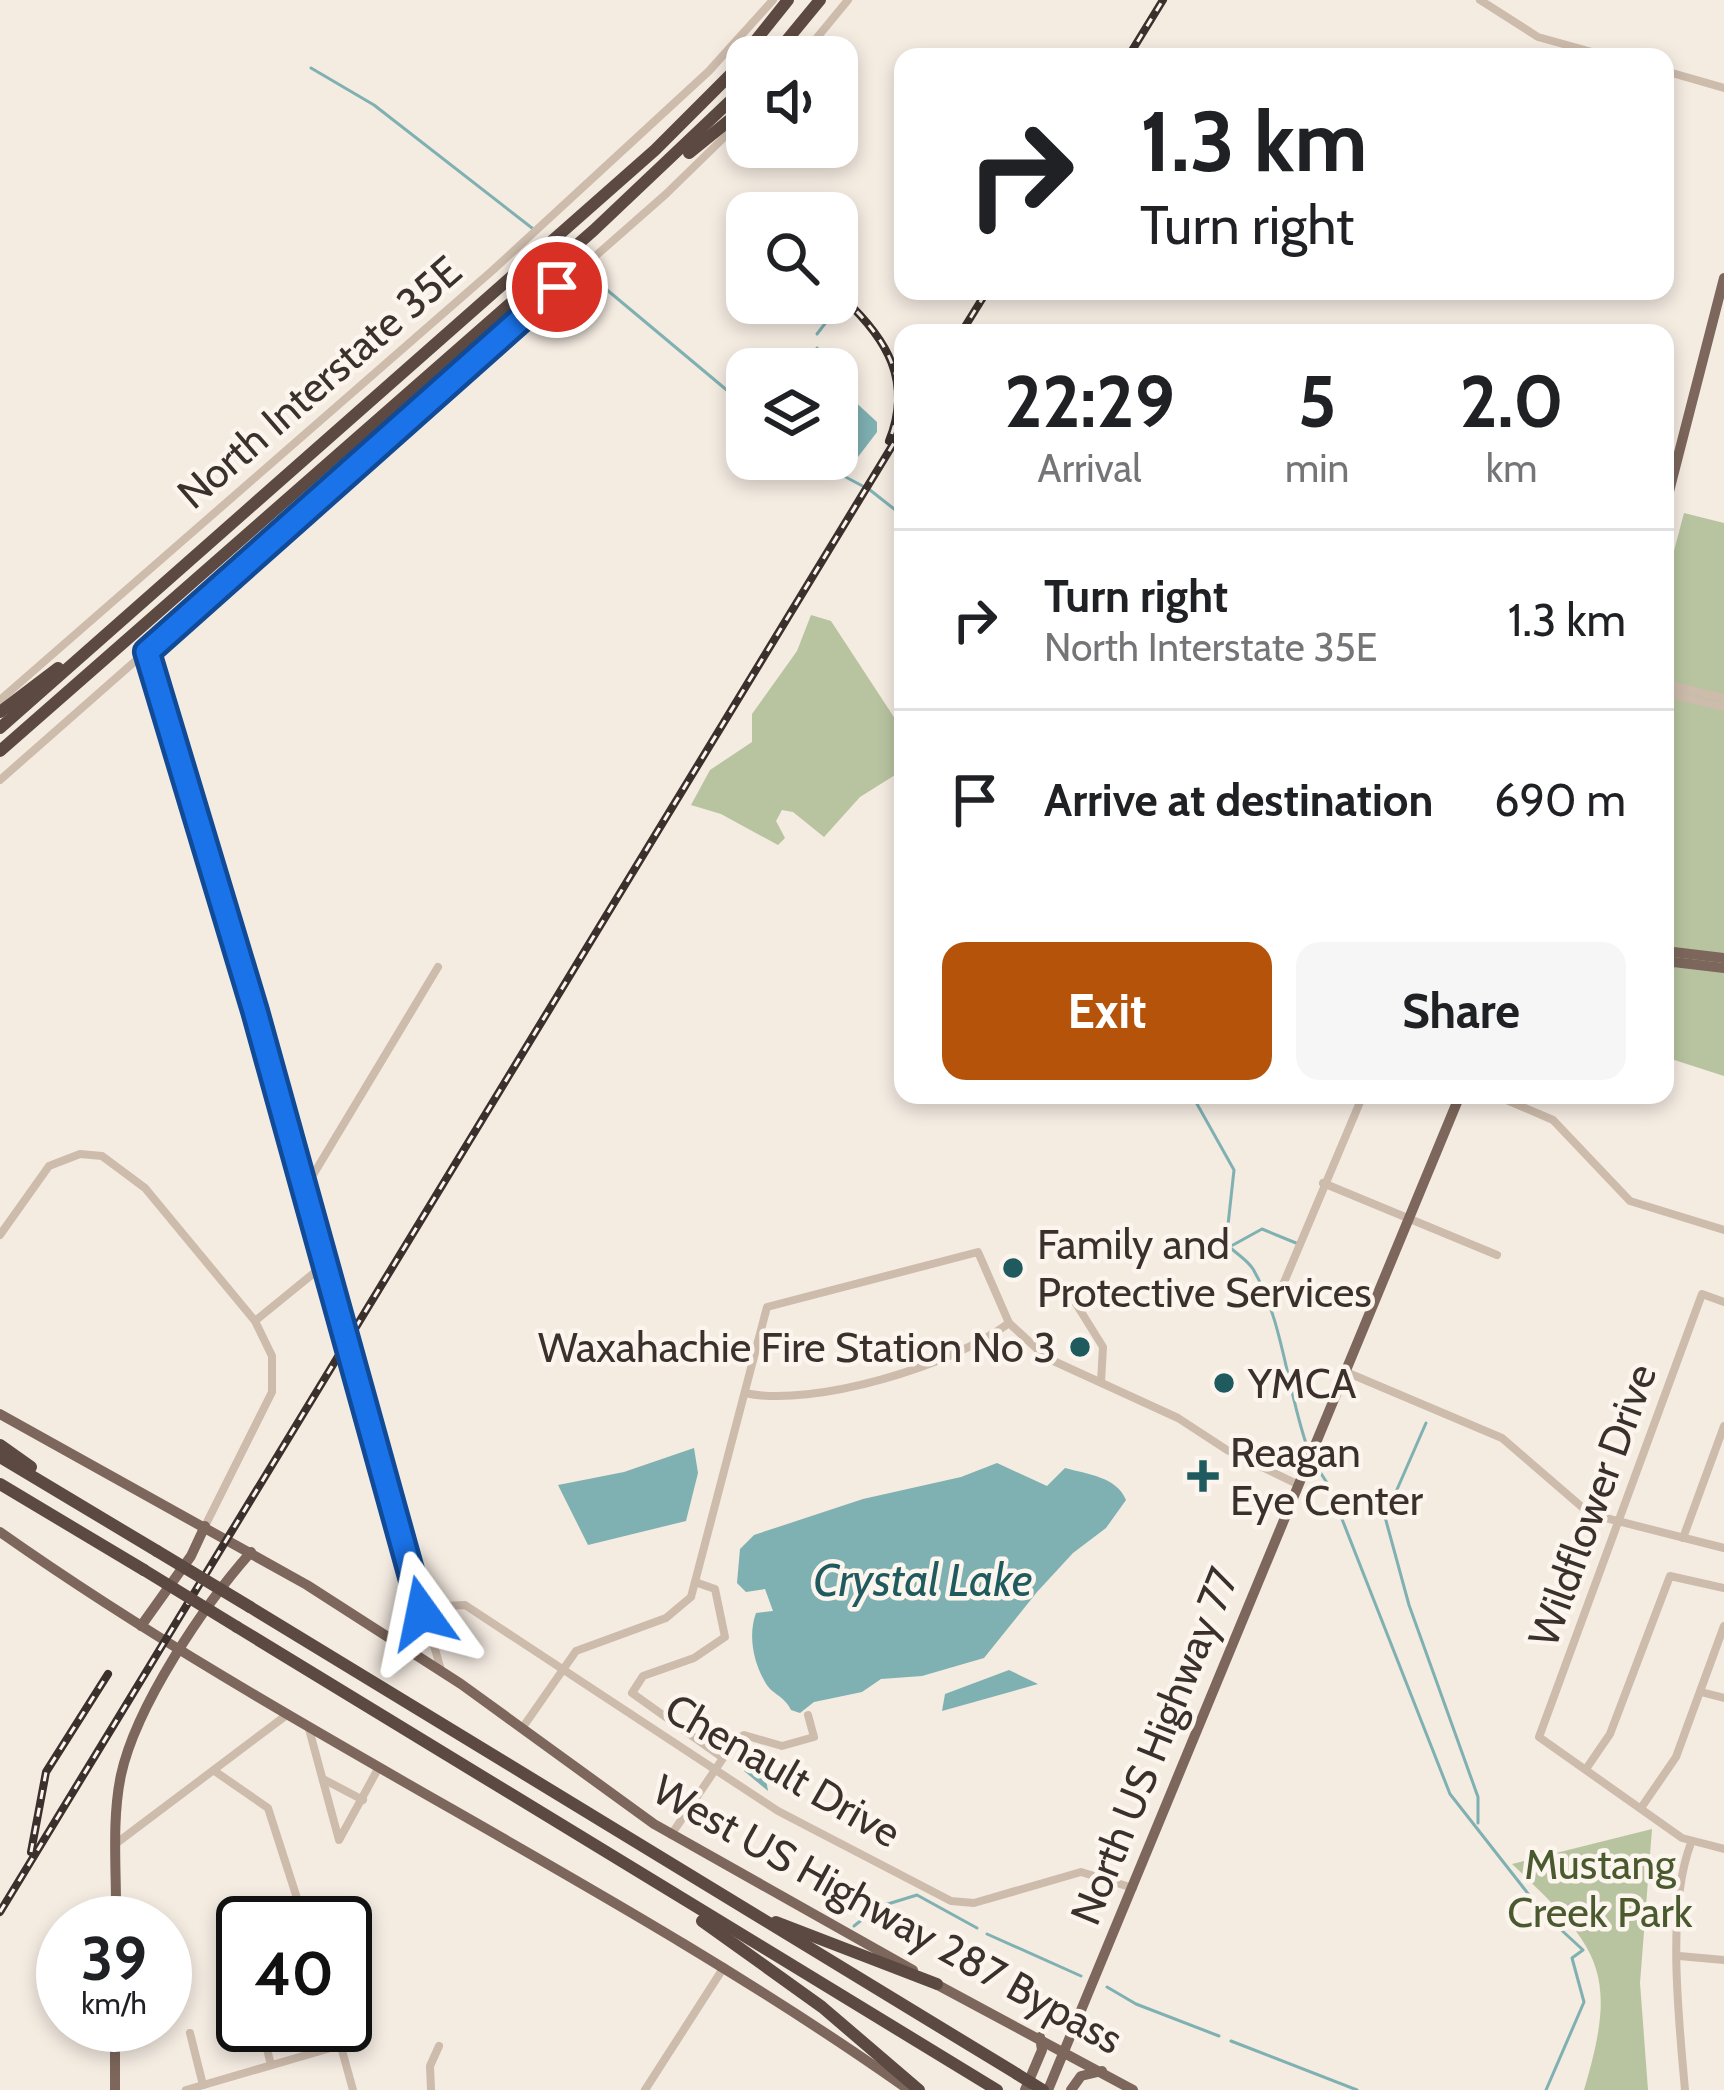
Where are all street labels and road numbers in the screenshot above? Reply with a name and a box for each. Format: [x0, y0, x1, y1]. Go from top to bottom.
street label: North Interstate 35E [167, 245, 471, 519]
street label: Wildflower Drive [1517, 1357, 1667, 1653]
street label: North US Highway 77 [1059, 1560, 1249, 1932]
street label: Chenault Drive [656, 1682, 910, 1858]
street label: West US Highway 287 Bypass [644, 1763, 1132, 2065]

